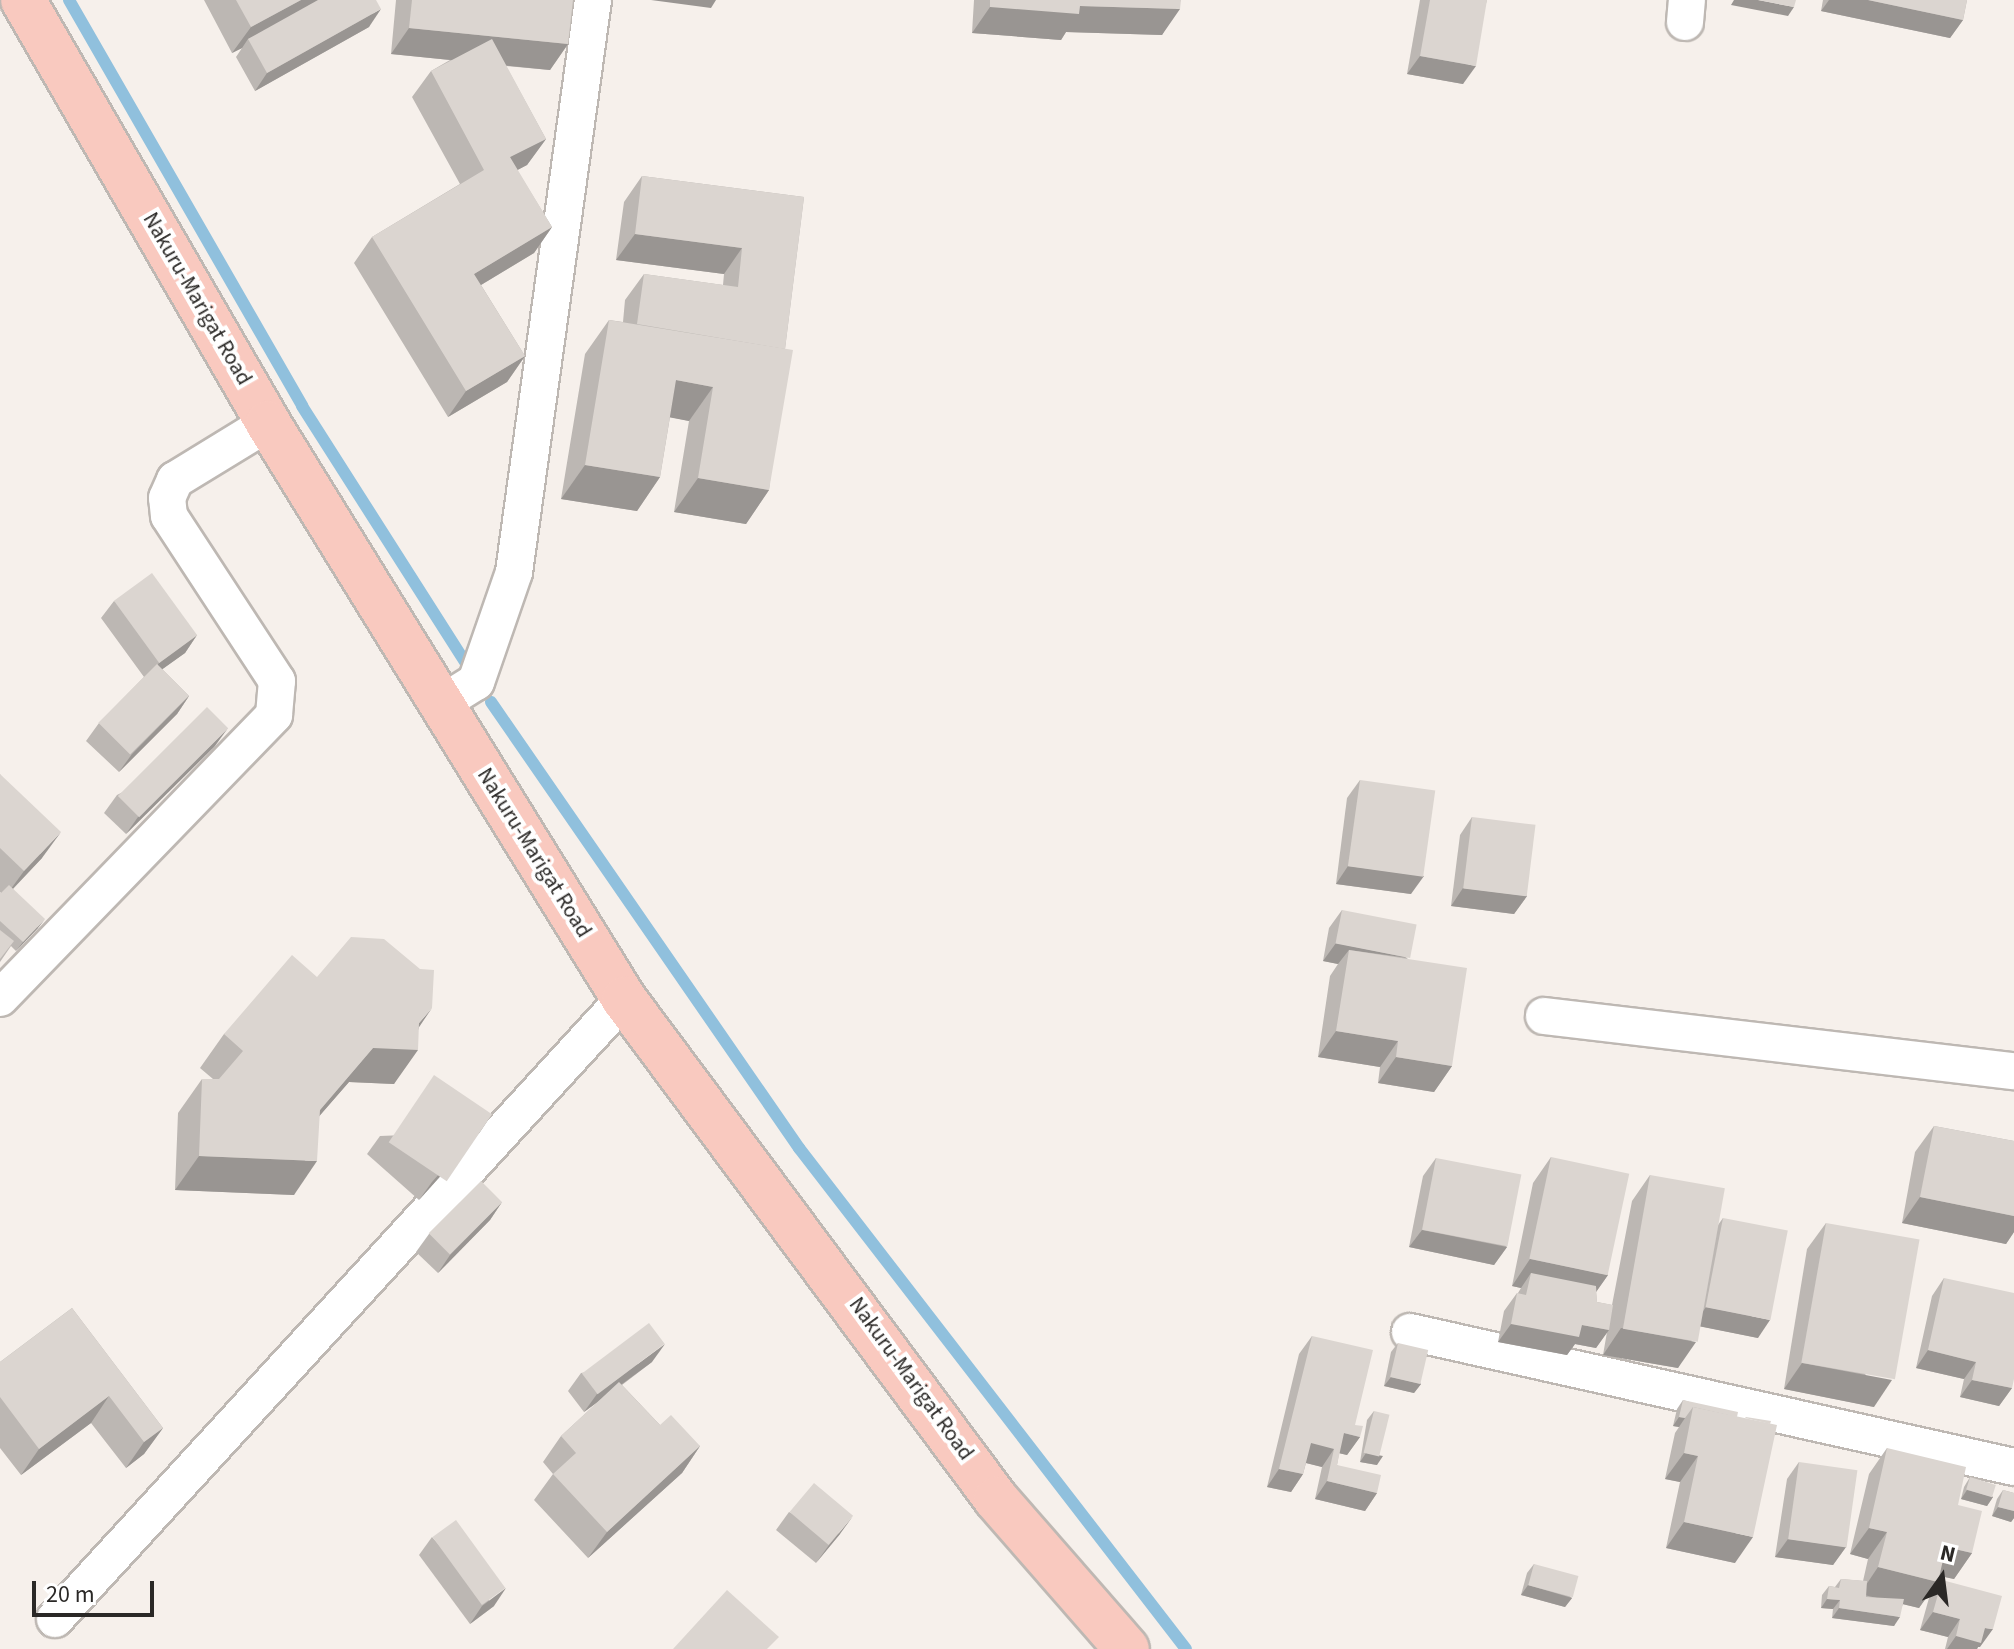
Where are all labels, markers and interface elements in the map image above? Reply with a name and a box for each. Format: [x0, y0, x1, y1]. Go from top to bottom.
street label: Nakuru-Marigat Road [137, 208, 257, 390]
street label: Nakuru-Marigat Road [471, 763, 597, 943]
street label: Nakuru-Marigat Road [843, 1292, 979, 1466]
text: N [1937, 1536, 1959, 1571]
north arrow [1902, 1537, 1982, 1617]
scale bar [36, 1565, 158, 1615]
text: 20 m [46, 1577, 95, 1612]

